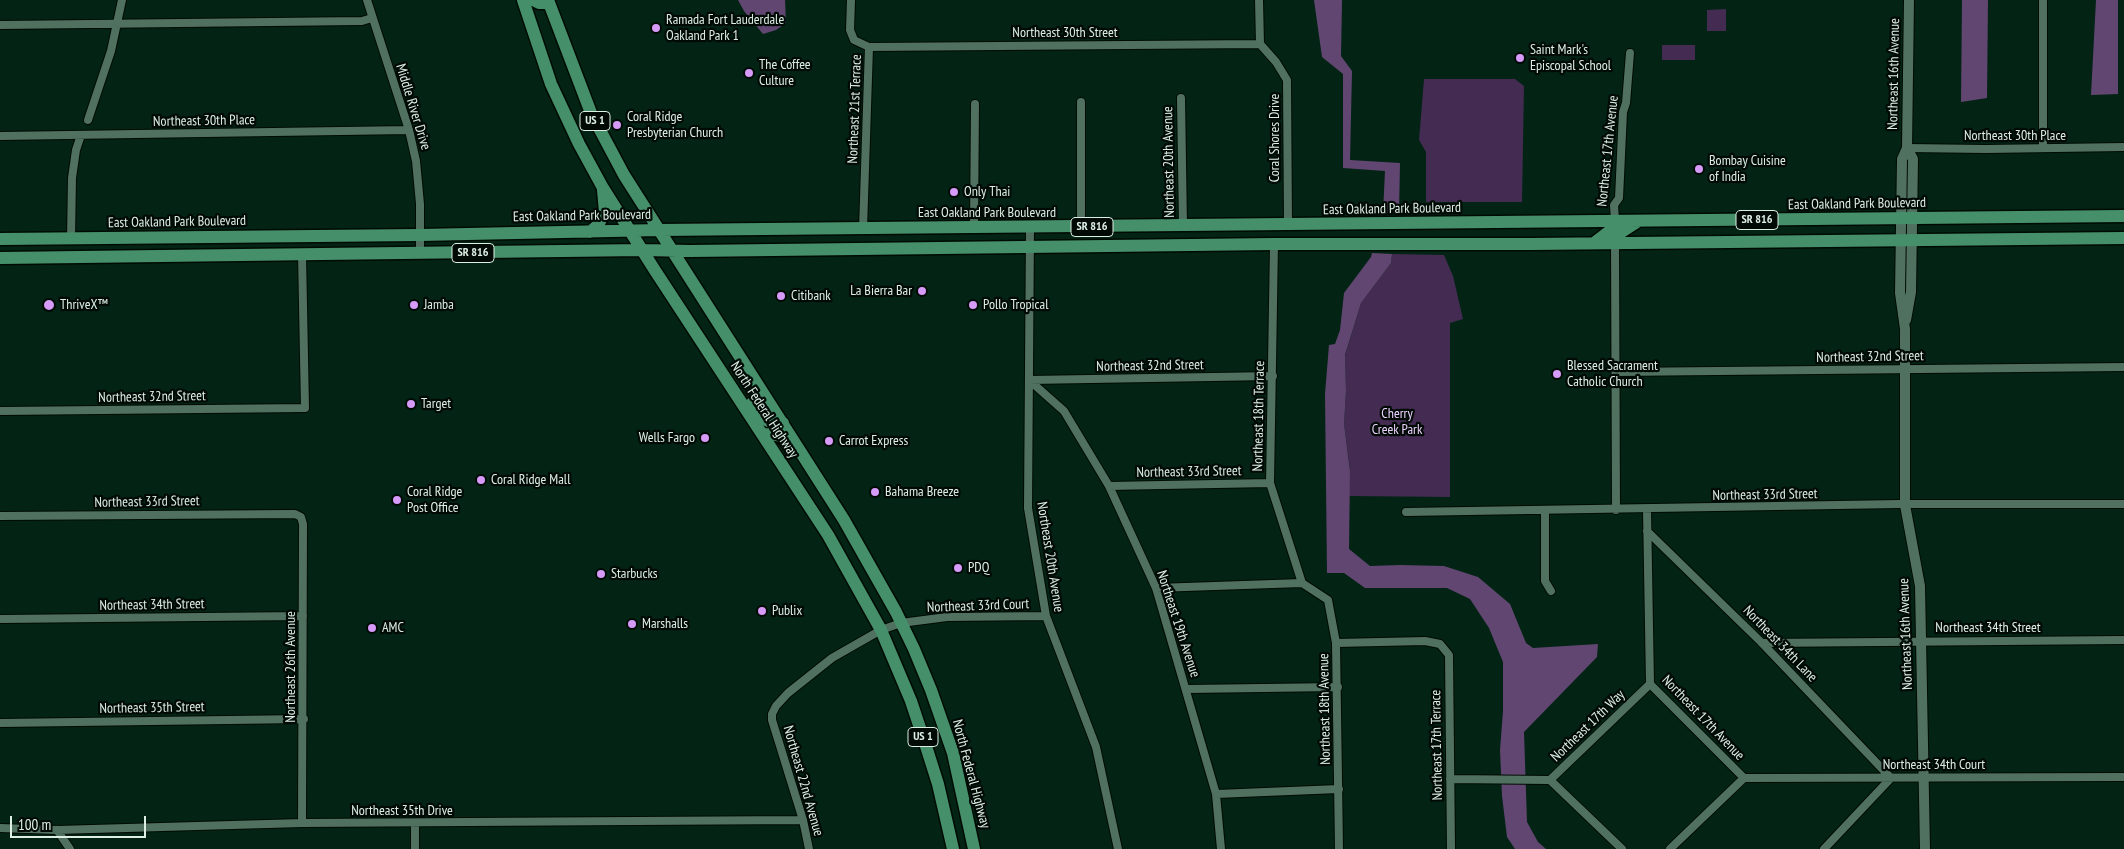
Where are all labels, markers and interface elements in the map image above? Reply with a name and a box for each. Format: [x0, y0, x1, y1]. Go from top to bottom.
place label: Ramada Fort Lauderdale Oakland Park 1 [666, 12, 784, 44]
street label: Northeast 16th Avenue [1885, 18, 1903, 130]
marker: Ramada Fort Lauderdale Oakland Park 1 [650, 22, 662, 34]
street label: Northeast 30th Street [1012, 25, 1118, 41]
place label: Saint Mark's Episcopal School [1530, 42, 1611, 74]
marker: Saint Mark's Episcopal School [1514, 52, 1526, 64]
street label: Northeast 21st Terrace [845, 54, 865, 164]
place label: The Coffee Culture [759, 57, 811, 90]
street label: Middle River Drive [392, 62, 434, 152]
marker: The Coffee Culture [743, 67, 755, 79]
street label: Coral Shores Drive [1267, 94, 1283, 182]
street label: Northeast 17th Avenue [1594, 95, 1622, 207]
street label: Northeast 20th Avenue [1160, 106, 1178, 218]
place label: Coral Ridge Presbyterian Church [627, 109, 723, 142]
street label: Northeast 30th Place [153, 112, 255, 130]
road number: US 1 [580, 112, 610, 130]
marker: Coral Ridge Presbyterian Church [611, 119, 623, 131]
street label: Northeast 30th Place [1964, 128, 2066, 144]
place label: Bombay Cuisine of India [1709, 153, 1786, 186]
marker: Bombay Cuisine of India [1693, 163, 1705, 175]
place label: Only Thai [964, 184, 1010, 200]
marker: Only Thai [948, 186, 960, 198]
street label: East Oakland Park Boulevard [1788, 194, 1926, 214]
street label: East Oakland Park Boulevard [1323, 199, 1461, 219]
street label: East Oakland Park Boulevard [918, 205, 1056, 221]
street label: East Oakland Park Boulevard [513, 206, 651, 226]
road number: SR 816 [1736, 210, 1778, 230]
street label: East Oakland Park Boulevard [108, 212, 246, 232]
road number: SR 816 [1071, 218, 1113, 236]
road number: SR 816 [452, 244, 494, 262]
place label: La Bierra Bar [850, 283, 912, 299]
marker: La Bierra Bar [916, 285, 928, 297]
place label: Citibank [791, 288, 831, 304]
marker: Citibank [775, 290, 787, 302]
place label: ThriveX™ [60, 297, 108, 313]
place label: Jamba [424, 297, 454, 313]
place label: Pollo Tropical [983, 297, 1048, 313]
marker: ThriveX™ [42, 298, 56, 312]
marker: Jamba [408, 299, 420, 311]
marker: Pollo Tropical [967, 299, 979, 311]
street label: Northeast 32nd Street [1816, 348, 1924, 366]
street label: Northeast 32nd Street [1096, 357, 1204, 375]
place label: Blessed Sacrament Catholic Church [1567, 358, 1658, 391]
street label: North Federal Highway [727, 359, 801, 461]
street label: Northeast 18th Terrace [1250, 361, 1268, 471]
marker: Blessed Sacrament Catholic Church [1551, 368, 1563, 380]
street label: Northeast 32nd Street [98, 388, 206, 406]
place label: Target [421, 396, 451, 412]
marker: Target [405, 398, 417, 410]
park label: Cherry Creek Park [1372, 406, 1422, 438]
place label: Wells Fargo [639, 430, 695, 446]
marker: Wells Fargo [699, 432, 711, 444]
place label: Carrot Express [839, 433, 908, 449]
marker: Carrot Express [823, 435, 835, 447]
street label: Northeast 33rd Street [1136, 463, 1242, 481]
place label: Coral Ridge Mall [491, 472, 570, 488]
marker: Coral Ridge Mall [475, 474, 487, 486]
place label: Coral Ridge Post Office [407, 484, 462, 516]
place label: Bahama Breeze [885, 484, 959, 500]
marker: Bahama Breeze [869, 486, 881, 498]
street label: Northeast 33rd Street [1712, 486, 1818, 504]
street label: Northeast 33rd Street [94, 493, 200, 511]
marker: Coral Ridge Post Office [391, 494, 403, 506]
street label: Northeast 20th Avenue [1033, 501, 1067, 613]
place label: PDQ [968, 560, 989, 576]
marker: PDQ [952, 562, 964, 574]
place label: Starbucks [611, 566, 658, 582]
marker: Starbucks [595, 568, 607, 580]
street label: Northeast 19th Avenue [1153, 568, 1203, 680]
street label: Northeast 16th Avenue [1896, 578, 1916, 690]
street label: Northeast 34th Street [99, 596, 205, 614]
street label: Northeast 33rd Court [927, 596, 1029, 616]
street label: Northeast 34th Lane [1739, 602, 1821, 686]
place label: Publix [772, 603, 802, 619]
marker: Publix [756, 605, 768, 617]
street label: Northeast 26th Avenue [283, 611, 299, 723]
place label: Marshalls [642, 616, 688, 632]
marker: Marshalls [626, 618, 638, 630]
place label: AMC [382, 620, 404, 636]
street label: Northeast 34th Street [1935, 620, 2041, 636]
marker: AMC [366, 622, 378, 634]
street label: Northeast 18th Avenue [1316, 653, 1334, 765]
street label: Northeast 17th Avenue [1658, 672, 1748, 764]
street label: Northeast 17th Way [1548, 687, 1628, 765]
street label: Northeast 17th Terrace [1428, 690, 1446, 800]
street label: Northeast 35th Street [99, 699, 205, 717]
street label: North Federal Highway [948, 718, 994, 830]
street label: Northeast 22nd Avenue [779, 724, 827, 838]
road number: US 1 [908, 728, 938, 746]
street label: Northeast 34th Court [1883, 757, 1985, 773]
street label: Northeast 35th Drive [351, 803, 453, 819]
scale bar [12, 806, 149, 838]
text: 100 m [18, 815, 51, 834]

